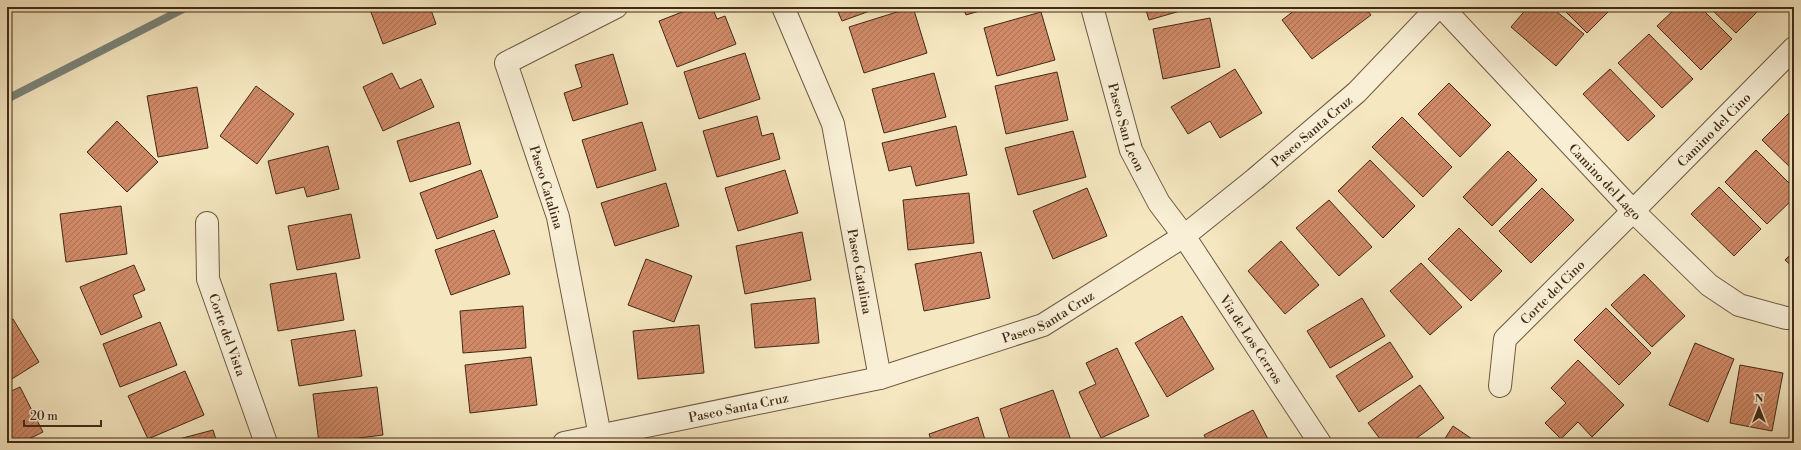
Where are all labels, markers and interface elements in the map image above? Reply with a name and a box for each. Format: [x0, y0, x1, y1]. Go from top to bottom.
street label: Paseo San Leon [1104, 81, 1148, 174]
street label: Camino del Cino [1674, 90, 1754, 170]
street label: Paseo Santa Cruz [1268, 93, 1356, 171]
street label: Camino del Lago [1565, 141, 1644, 224]
street label: Paseo Catalina [526, 144, 566, 231]
street label: Paseo Catalina [844, 227, 875, 316]
street label: Corte del Cino [1517, 257, 1589, 328]
street label: Paseo Santa Cruz [1000, 288, 1097, 347]
street label: Corte del Vista [205, 291, 249, 379]
street label: Via de Los Cerros [1215, 291, 1286, 387]
north arrow [1739, 388, 1779, 428]
street label: Paseo Santa Cruz [687, 390, 790, 426]
text: N [1755, 392, 1764, 406]
scale bar [24, 402, 101, 428]
text: 20 m [30, 409, 58, 424]

